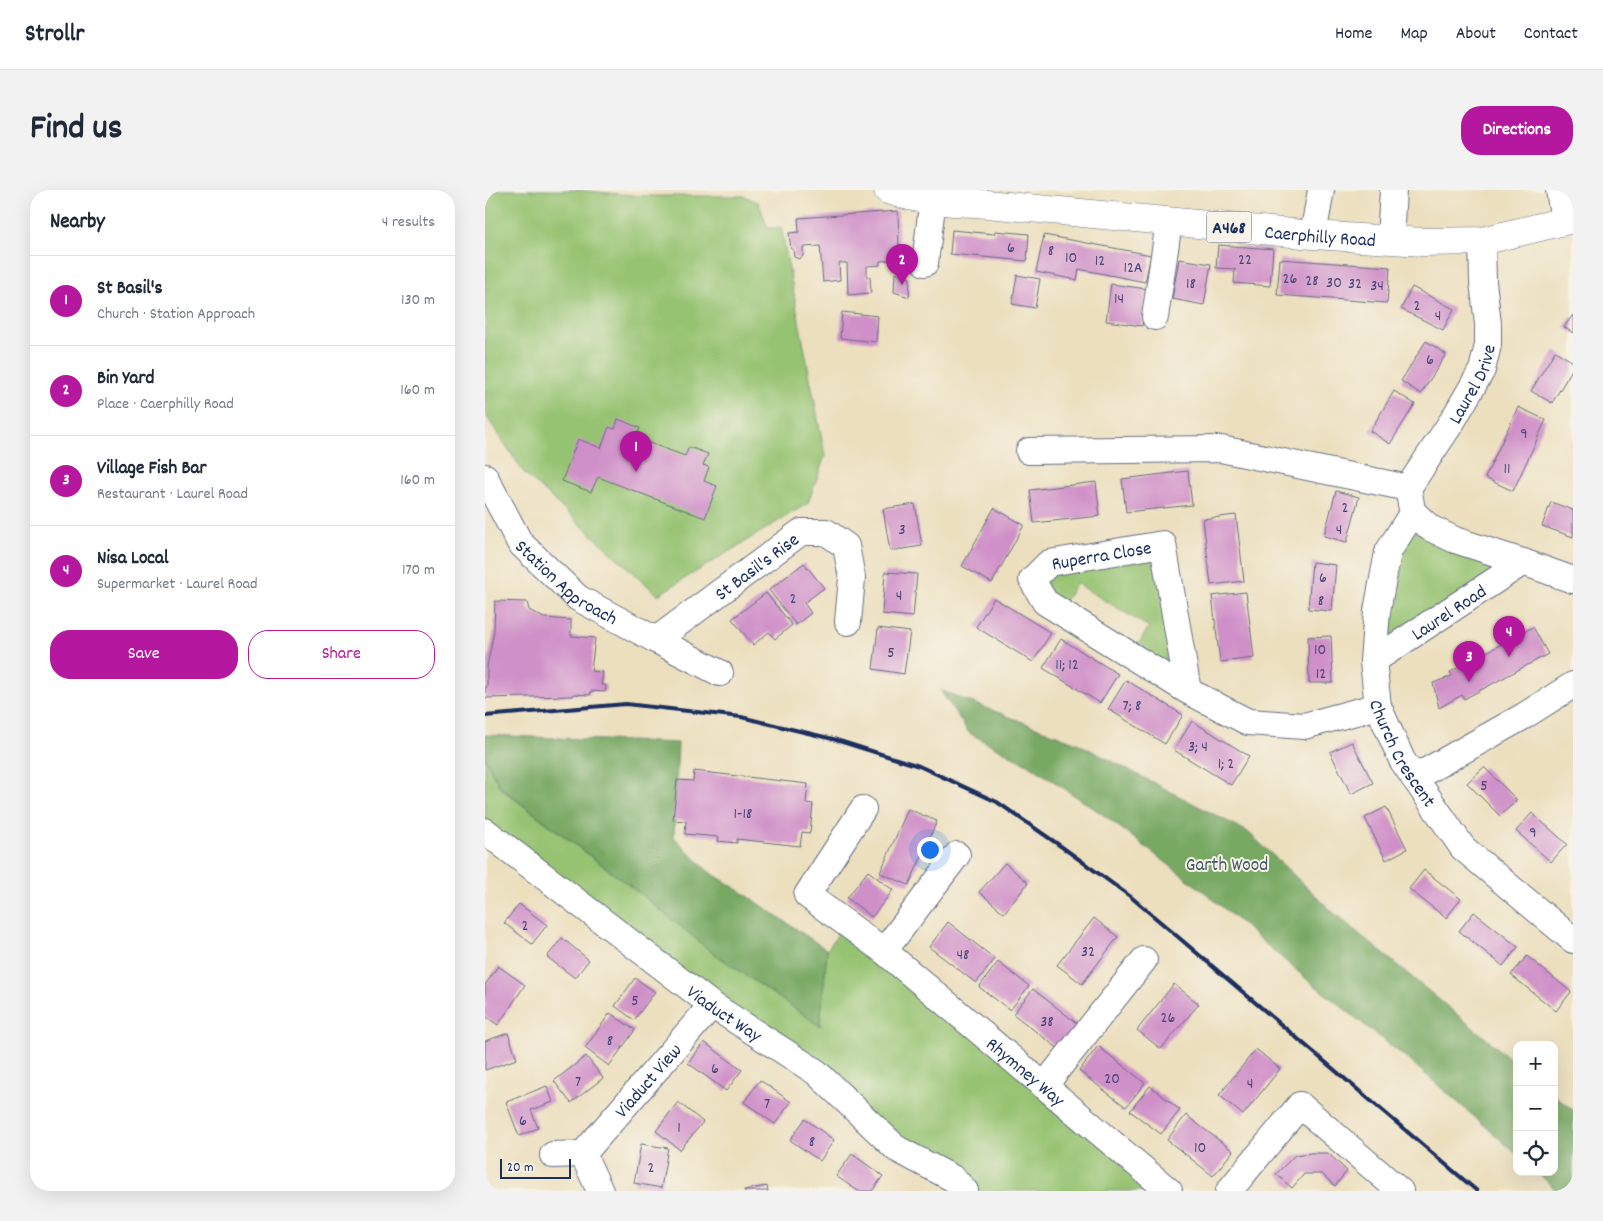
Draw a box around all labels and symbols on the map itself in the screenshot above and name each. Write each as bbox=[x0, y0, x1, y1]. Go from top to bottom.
road number: A468 bbox=[1207, 212, 1251, 242]
street label: Caerphilly Road bbox=[1263, 220, 1376, 256]
house number: 6 bbox=[1007, 237, 1015, 260]
house number: 8 bbox=[1048, 240, 1054, 263]
pin: 2 bbox=[886, 244, 918, 285]
house number: 10 bbox=[1065, 247, 1077, 270]
house number: 22 bbox=[1238, 249, 1252, 272]
house number: 12 bbox=[1095, 250, 1105, 273]
house number: 12A bbox=[1123, 257, 1143, 280]
house number: 26 bbox=[1283, 268, 1298, 291]
house number: 28 bbox=[1305, 270, 1319, 293]
house number: 30 bbox=[1326, 272, 1342, 295]
house number: 18 bbox=[1186, 273, 1196, 296]
house number: 32 bbox=[1348, 273, 1362, 296]
house number: 34 bbox=[1370, 275, 1384, 298]
house number: 14 bbox=[1114, 288, 1124, 311]
house number: 2 bbox=[1414, 295, 1421, 318]
house number: 4 bbox=[1435, 305, 1441, 328]
street label: Laurel Drive bbox=[1443, 342, 1505, 430]
house number: 6 bbox=[1426, 349, 1434, 372]
house number: 9 bbox=[1520, 423, 1528, 446]
pin: 1 bbox=[620, 431, 652, 472]
house number: 11 bbox=[1503, 458, 1511, 481]
house number: 2 bbox=[1342, 497, 1349, 520]
house number: 3 bbox=[898, 519, 906, 542]
house number: 4 bbox=[1336, 519, 1342, 542]
street label: St Basil's Rise bbox=[710, 528, 806, 609]
street label: Station Approach bbox=[507, 535, 621, 634]
street label: Ruperra Close bbox=[1050, 536, 1154, 579]
house number: 6 bbox=[1319, 567, 1327, 590]
street label: Laurel Road bbox=[1407, 580, 1493, 649]
house number: 4 bbox=[896, 585, 902, 608]
house number: 2 bbox=[790, 588, 797, 611]
house number: 8 bbox=[1318, 590, 1324, 613]
pin: 4 bbox=[1493, 616, 1525, 657]
house number: 10 bbox=[1314, 639, 1326, 662]
pin: 3 bbox=[1453, 641, 1485, 682]
house number: 5 bbox=[887, 642, 895, 665]
house number: 11; 12 bbox=[1055, 654, 1079, 677]
house number: 12 bbox=[1316, 663, 1326, 686]
house number: 7; 8 bbox=[1123, 695, 1141, 718]
street label: Church Crescent bbox=[1360, 699, 1441, 814]
house number: 3; 4 bbox=[1188, 736, 1208, 759]
house number: 1; 2 bbox=[1218, 753, 1234, 776]
house number: 5 bbox=[1480, 775, 1488, 798]
house number: 1-18 bbox=[734, 803, 752, 826]
house number: 9 bbox=[1529, 822, 1537, 845]
your location bbox=[917, 837, 943, 863]
park label: Garth Wood bbox=[1186, 853, 1268, 880]
house number: 2 bbox=[522, 915, 529, 938]
house number: 32 bbox=[1081, 941, 1095, 964]
house number: 48 bbox=[956, 944, 970, 967]
street label: Viaduct Way bbox=[680, 980, 766, 1051]
house number: 5 bbox=[631, 990, 639, 1013]
house number: 26 bbox=[1161, 1007, 1176, 1030]
house number: 38 bbox=[1040, 1011, 1054, 1034]
house number: 8 bbox=[607, 1030, 613, 1053]
street label: Rhymney Way bbox=[979, 1033, 1070, 1115]
street label: Viaduct View bbox=[610, 1039, 690, 1125]
house number: 6 bbox=[711, 1058, 719, 1081]
house number: 20 bbox=[1104, 1068, 1120, 1091]
house number: 7 bbox=[575, 1071, 581, 1094]
house number: 4 bbox=[1247, 1073, 1253, 1096]
house number: 7 bbox=[764, 1093, 770, 1116]
house number: 6 bbox=[519, 1110, 527, 1133]
house number: 1 bbox=[677, 1117, 681, 1140]
house number: 8 bbox=[809, 1131, 815, 1154]
house number: 10 bbox=[1194, 1137, 1206, 1160]
scale bar bbox=[500, 1156, 571, 1179]
house number: 2 bbox=[648, 1157, 655, 1180]

